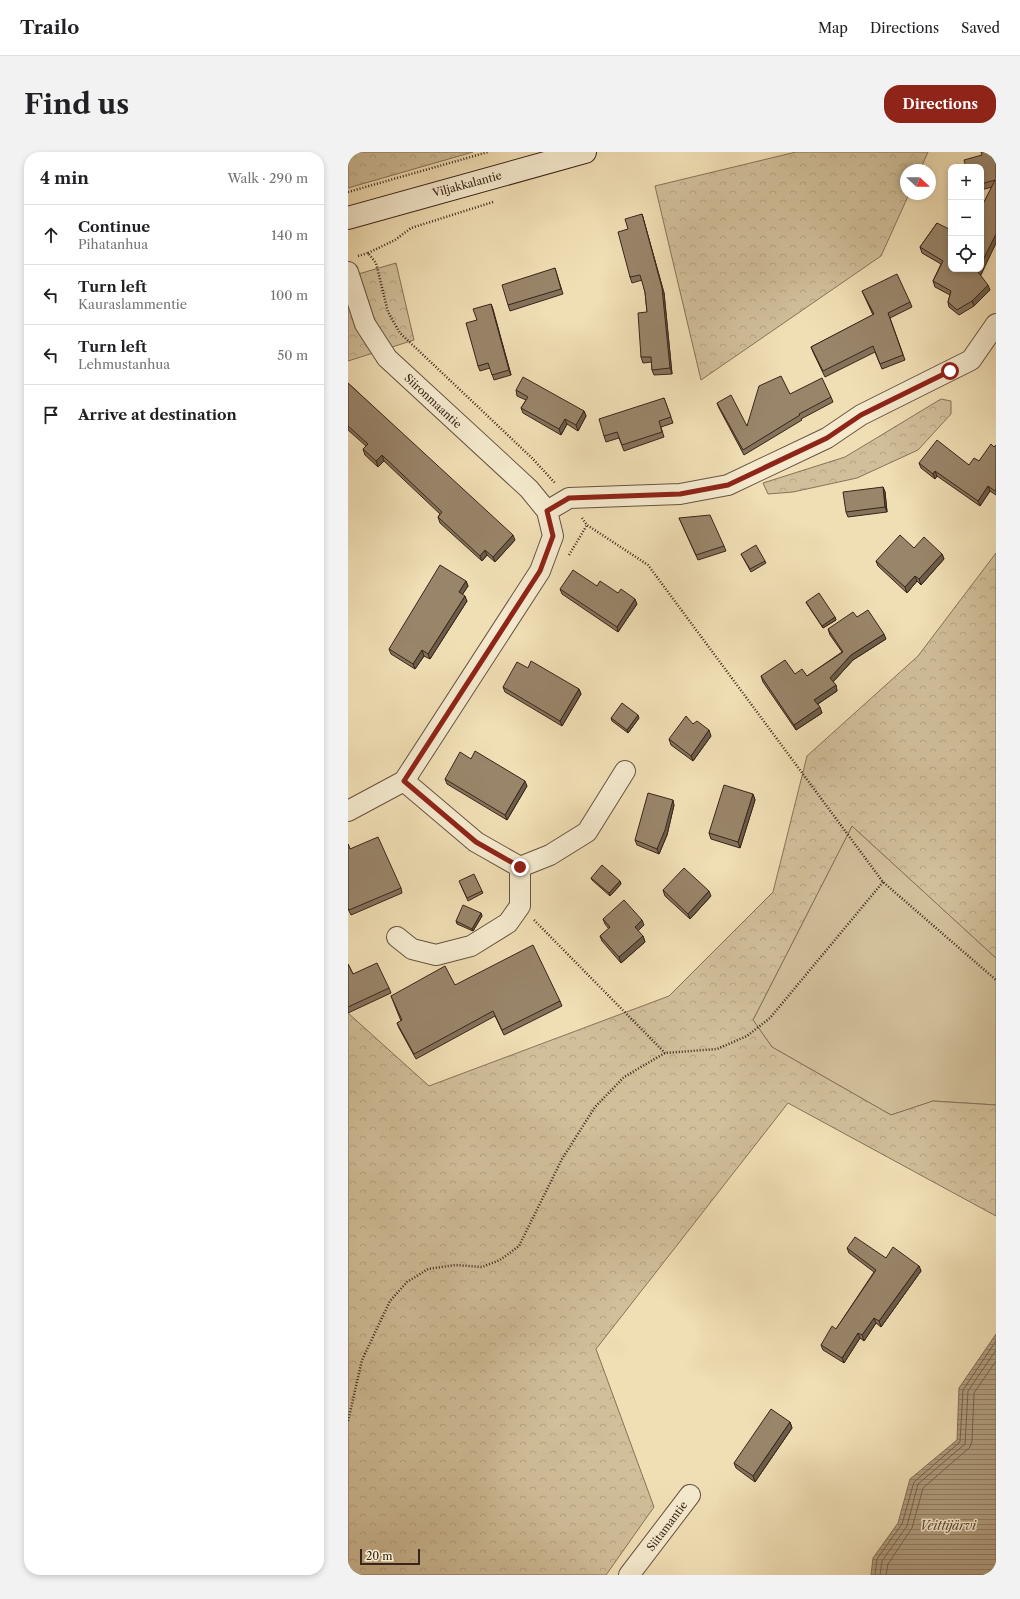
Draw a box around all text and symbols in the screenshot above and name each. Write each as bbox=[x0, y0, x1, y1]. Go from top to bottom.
text: Trailo bbox=[20, 16, 79, 39]
text: Map bbox=[818, 19, 848, 37]
text: Directions bbox=[870, 19, 939, 37]
text: Saved bbox=[961, 19, 1000, 37]
button: Directions bbox=[884, 85, 996, 123]
text: Find us bbox=[24, 87, 129, 121]
north arrow bbox=[900, 164, 936, 200]
map controls bbox=[948, 164, 984, 272]
button: + bbox=[948, 164, 984, 200]
text: 4 min bbox=[40, 168, 89, 188]
street label: Viljakkalantie bbox=[430, 168, 503, 200]
text: Walk · 290 m bbox=[227, 170, 308, 186]
button: − bbox=[948, 200, 984, 236]
text: Continue bbox=[78, 217, 150, 236]
icon: ahead bbox=[40, 224, 62, 246]
text: 140 m bbox=[271, 227, 308, 243]
text: Pihatanhua bbox=[78, 236, 148, 252]
button: locate bbox=[948, 236, 984, 272]
text: Turn left bbox=[78, 277, 147, 296]
icon: left bbox=[40, 284, 62, 306]
text: 100 m bbox=[270, 287, 308, 303]
text: Kauraslammentie bbox=[78, 296, 187, 312]
text: Turn left bbox=[78, 337, 147, 356]
icon: left bbox=[40, 344, 62, 366]
text: 50 m bbox=[277, 347, 308, 363]
text: Lehmustanhua bbox=[78, 356, 170, 372]
route start bbox=[941, 362, 959, 380]
street label: Siironmaantie bbox=[401, 371, 465, 431]
icon: arrive bbox=[40, 404, 62, 426]
text: Arrive at destination bbox=[78, 405, 237, 424]
route end bbox=[511, 858, 529, 876]
street label: Siitamantie bbox=[644, 1498, 690, 1554]
water label: Veittijärvi bbox=[920, 1518, 977, 1533]
scale bar bbox=[360, 1547, 420, 1566]
text: 20 m bbox=[366, 1549, 392, 1563]

